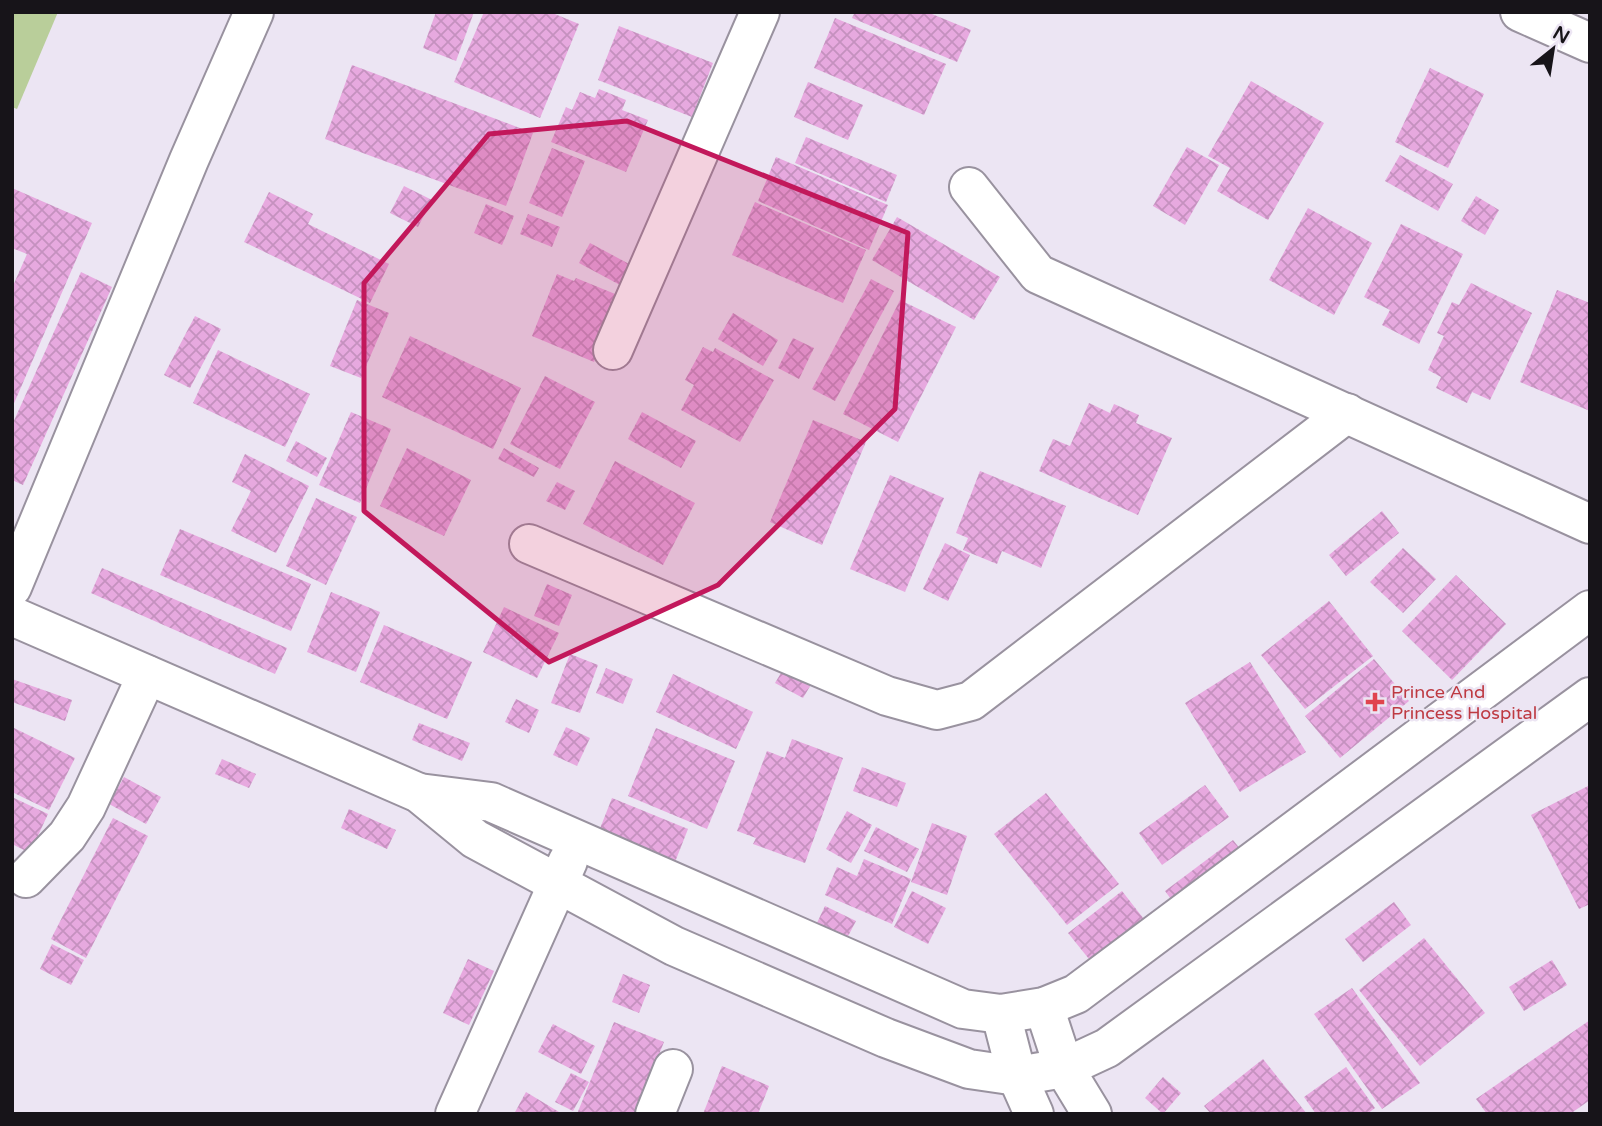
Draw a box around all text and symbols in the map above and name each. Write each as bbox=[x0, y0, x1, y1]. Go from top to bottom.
north arrow bbox=[1518, 14, 1588, 84]
text: N bbox=[1549, 22, 1573, 48]
place label: Prince And Princess Hospital bbox=[1391, 681, 1537, 724]
marker: Prince And Princess Hospital bbox=[1365, 692, 1385, 712]

